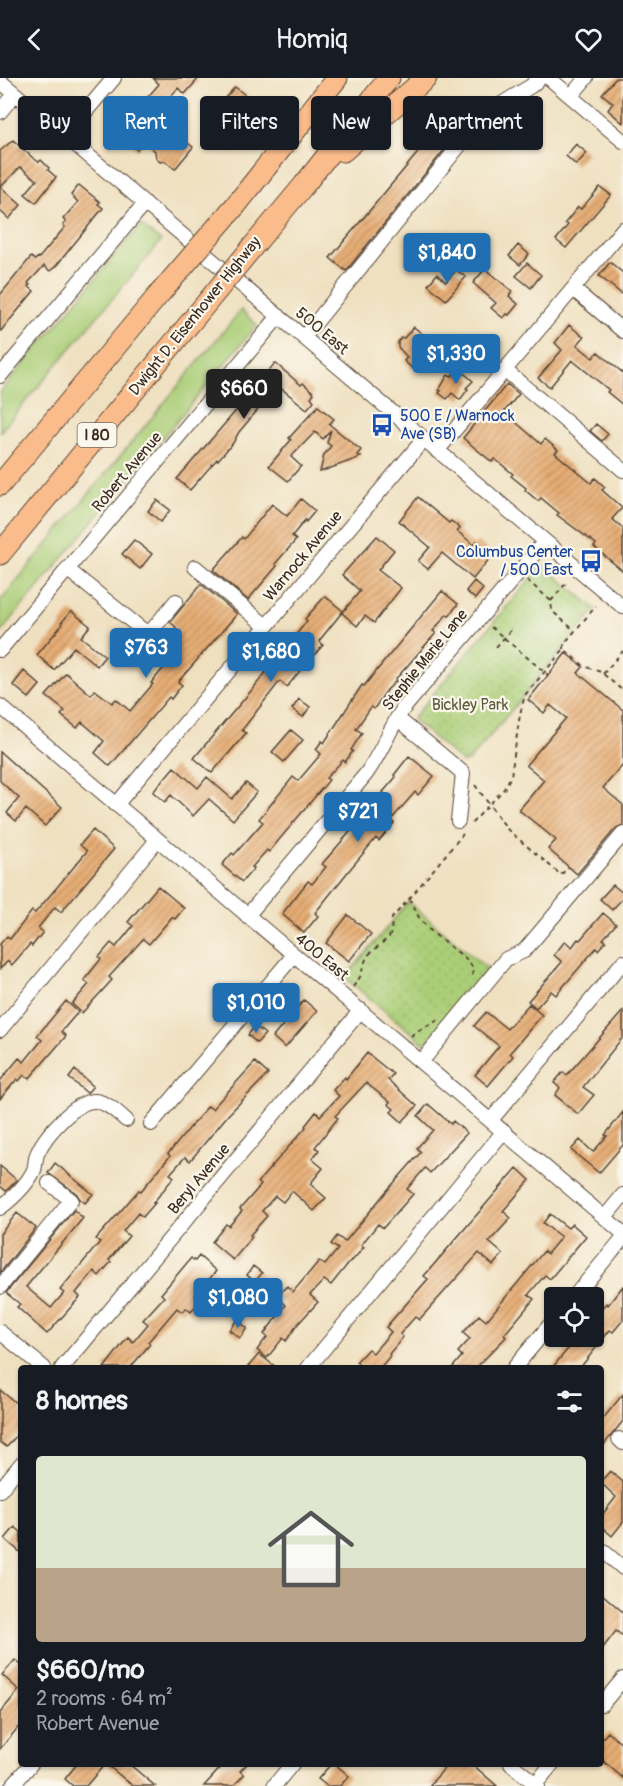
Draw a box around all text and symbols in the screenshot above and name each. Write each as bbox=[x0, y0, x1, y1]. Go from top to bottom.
icon: back bbox=[18, 23, 51, 56]
text: Homiq bbox=[275, 23, 348, 56]
icon: heart bbox=[572, 23, 605, 56]
chip: Buy bbox=[18, 96, 91, 150]
chip: Rent bbox=[103, 96, 188, 150]
chip: Filters bbox=[200, 96, 299, 150]
chip: New bbox=[311, 96, 391, 150]
chip: Apartment bbox=[403, 96, 543, 150]
street label: Dwight D. Eisenhower Highway bbox=[125, 232, 265, 400]
pin: $1,840 bbox=[398, 233, 496, 284]
text: $1,840 bbox=[417, 240, 477, 265]
street label: 500 East bbox=[291, 303, 353, 359]
pin: $1,330 bbox=[407, 334, 505, 385]
text: $1,330 bbox=[426, 341, 486, 366]
pin: $660 bbox=[208, 369, 280, 420]
text: $660 bbox=[220, 376, 268, 401]
place label: 500 E / Warnock Ave (SB) bbox=[400, 406, 515, 444]
bus stop icon: 500 E / Warnock Ave (SB) bbox=[369, 412, 395, 438]
road number: I 80 bbox=[78, 423, 116, 447]
street label: Robert Avenue bbox=[88, 428, 166, 516]
street label: Warnock Avenue bbox=[259, 506, 347, 605]
place label: Columbus Center / 500 East bbox=[456, 542, 574, 580]
bus stop icon: Columbus Center / 500 East bbox=[578, 548, 604, 574]
street label: Stephie Marie Lane bbox=[378, 605, 472, 715]
pin: $763 bbox=[110, 628, 182, 679]
pin: $1,680 bbox=[222, 632, 320, 683]
text: $763 bbox=[124, 635, 168, 660]
text: $1,680 bbox=[241, 639, 301, 664]
park label: Bickley Park bbox=[432, 695, 509, 715]
pin: $721 bbox=[322, 792, 394, 843]
text: $721 bbox=[338, 799, 378, 824]
street label: 400 East bbox=[291, 929, 353, 986]
pin: $1,010 bbox=[207, 983, 305, 1034]
text: $1,010 bbox=[227, 990, 285, 1015]
street label: Beryl Avenue bbox=[164, 1140, 234, 1218]
pin: $1,080 bbox=[189, 1278, 287, 1329]
text: $1,080 bbox=[207, 1285, 269, 1310]
map controls bbox=[544, 1287, 604, 1347]
button: locate bbox=[544, 1287, 604, 1347]
text: 8 homes bbox=[36, 1385, 128, 1417]
icon: filters bbox=[553, 1385, 586, 1418]
icon: home bbox=[257, 1495, 365, 1603]
text: $660/mo bbox=[36, 1654, 145, 1686]
text: 2 rooms · 64 m² bbox=[36, 1686, 173, 1711]
text: Robert Avenue bbox=[36, 1711, 159, 1736]

